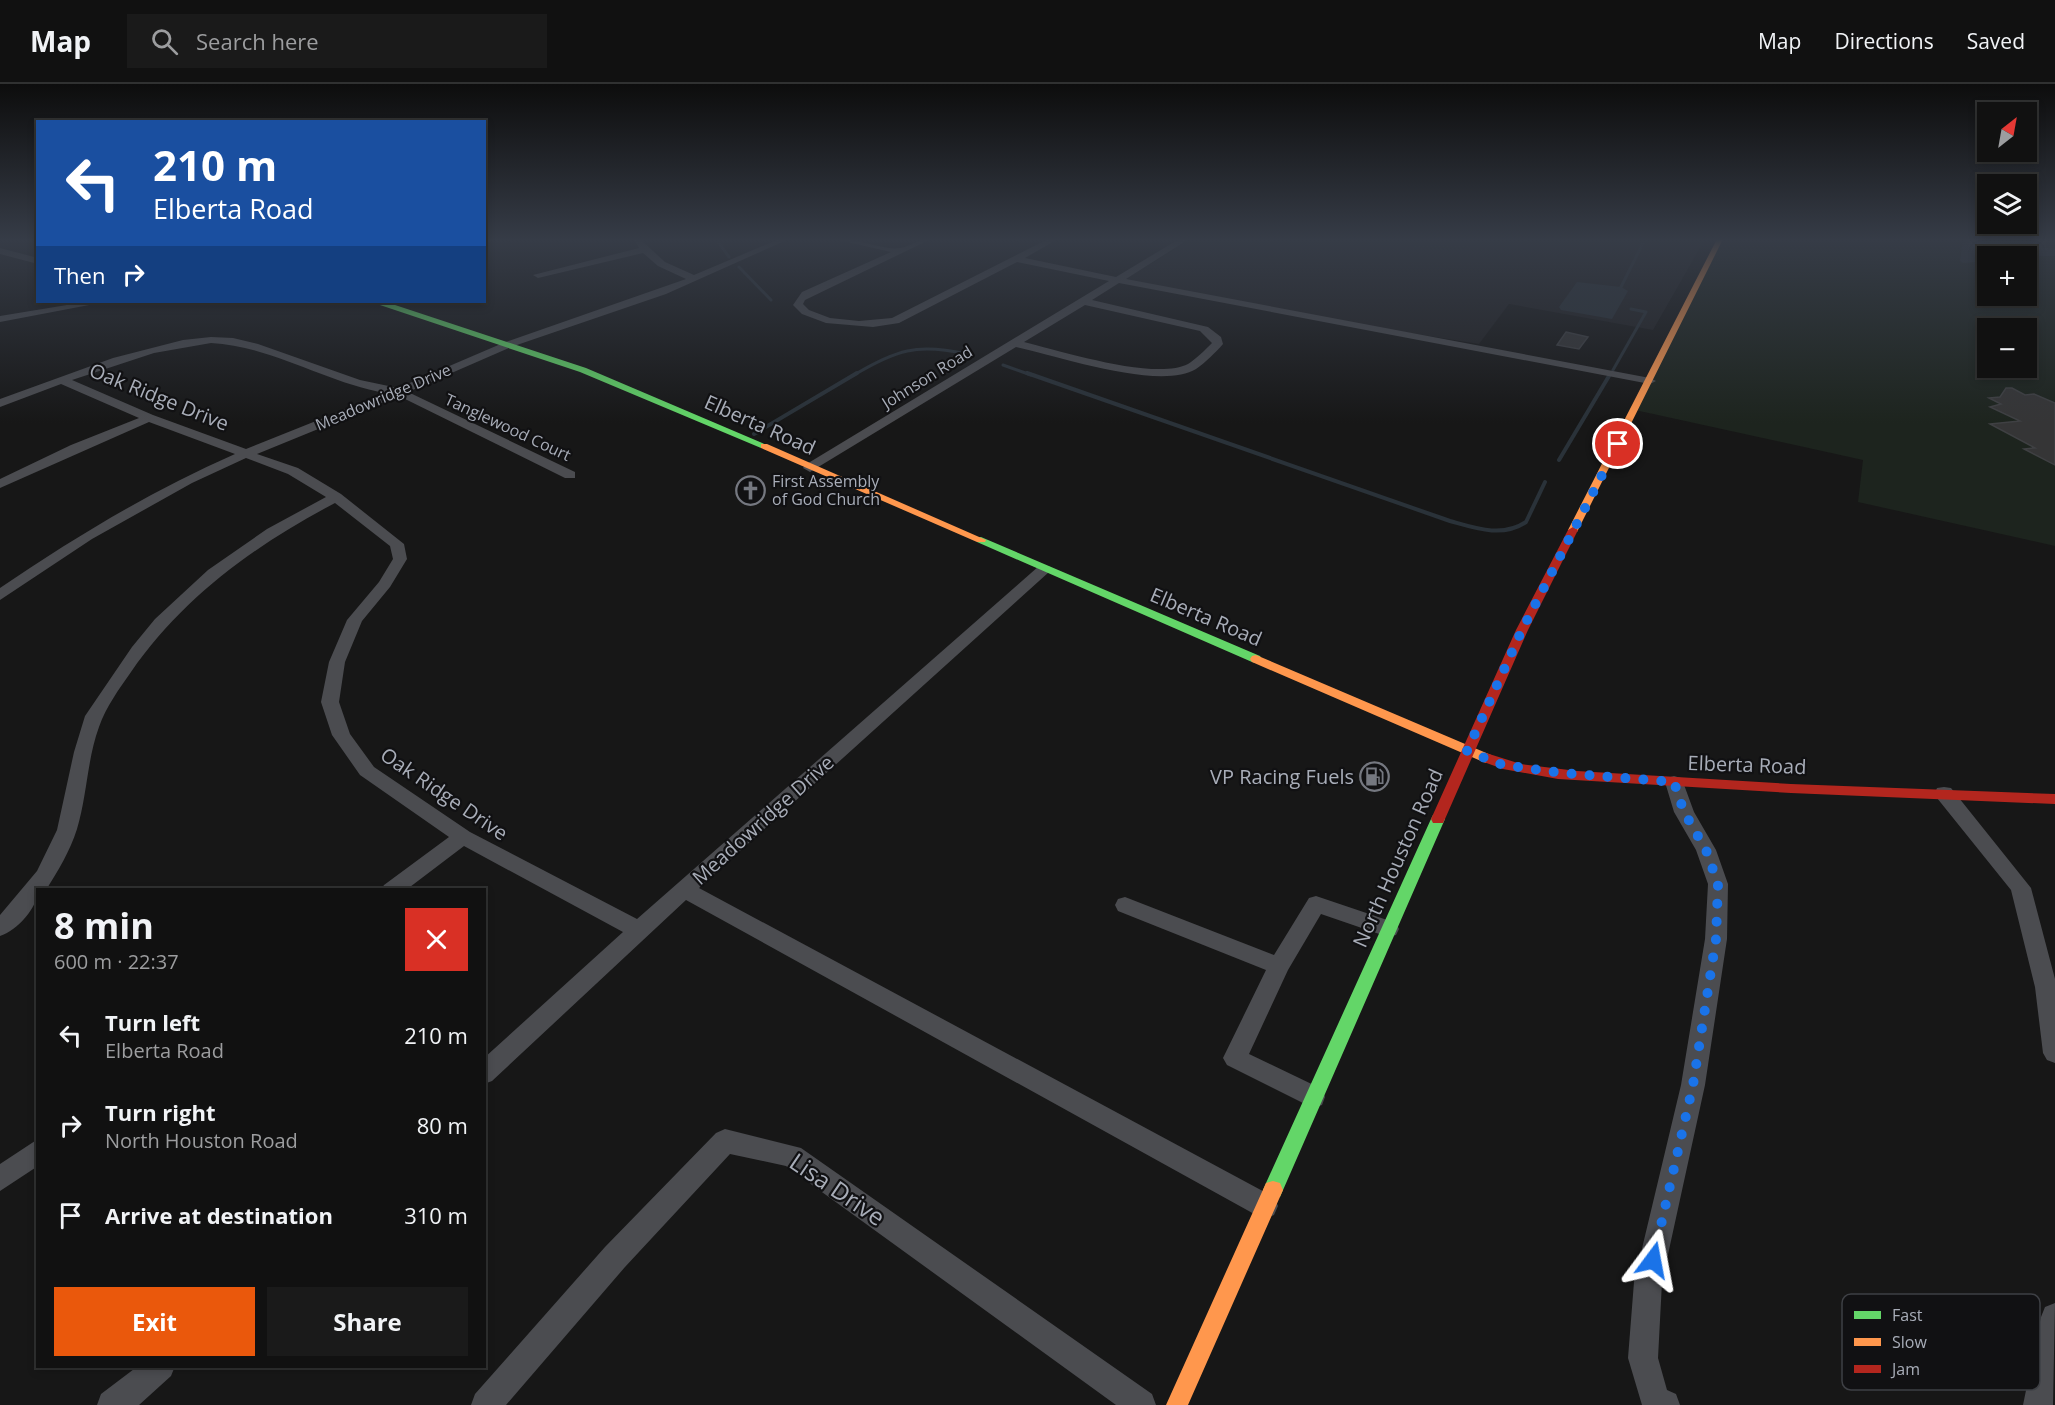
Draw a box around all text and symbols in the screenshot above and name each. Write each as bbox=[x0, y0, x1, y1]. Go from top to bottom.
search box bbox=[127, 14, 547, 68]
text: Map bbox=[30, 22, 91, 60]
icon: search bbox=[148, 25, 181, 58]
text: Search here bbox=[196, 26, 319, 56]
text: Map bbox=[1758, 27, 1801, 55]
text: Directions bbox=[1834, 27, 1934, 55]
text: Saved bbox=[1967, 27, 2025, 55]
north arrow bbox=[1977, 102, 2037, 162]
map controls bbox=[1977, 102, 2037, 378]
text: 210 m bbox=[153, 136, 277, 193]
icon: left bbox=[54, 144, 132, 222]
button: layers bbox=[1977, 174, 2037, 234]
text: Elberta Road bbox=[153, 190, 314, 227]
button: + bbox=[1977, 246, 2037, 306]
icon: right bbox=[117, 258, 150, 291]
text: Then bbox=[54, 260, 105, 290]
button: − bbox=[1977, 318, 2037, 378]
street label: Johnson Road bbox=[876, 340, 976, 415]
street label: Oak Ridge Drive bbox=[85, 356, 233, 437]
street label: Meadowridge Drive bbox=[312, 358, 454, 436]
street label: Tanglewood Court bbox=[441, 388, 575, 466]
street label: Elberta Road bbox=[700, 388, 820, 461]
pin bbox=[1592, 418, 1643, 469]
icon: arrive bbox=[1601, 427, 1634, 460]
place label: First Assembly of God Church bbox=[772, 470, 880, 510]
church icon: First Assembly of God Church bbox=[735, 474, 767, 506]
street label: Elberta Road bbox=[1146, 581, 1266, 652]
street label: Oak Ridge Drive bbox=[375, 741, 513, 846]
street label: Meadowridge Drive bbox=[686, 749, 839, 890]
street label: Elberta Road bbox=[1687, 749, 1807, 780]
fuel station icon: VP Racing Fuels bbox=[1359, 761, 1391, 793]
place label: VP Racing Fuels bbox=[1210, 763, 1354, 790]
street label: North Houston Road bbox=[1346, 764, 1449, 951]
text: 8 min bbox=[54, 901, 154, 950]
button: close bbox=[405, 908, 468, 971]
text: 600 m · 22:37 bbox=[54, 948, 179, 975]
text: Turn left bbox=[105, 1007, 200, 1037]
icon: left bbox=[54, 1019, 87, 1052]
text: 210 m bbox=[404, 1020, 468, 1050]
text: Elberta Road bbox=[105, 1037, 224, 1064]
text: Turn right bbox=[105, 1097, 216, 1127]
icon: right bbox=[54, 1109, 87, 1142]
text: 80 m bbox=[417, 1110, 468, 1140]
text: North Houston Road bbox=[105, 1127, 298, 1154]
street label: Lisa Drive bbox=[784, 1145, 892, 1233]
icon: arrive bbox=[54, 1199, 87, 1232]
text: Arrive at destination bbox=[105, 1200, 333, 1230]
text: 310 m bbox=[404, 1200, 468, 1230]
position arrow bbox=[1621, 1228, 1685, 1292]
button: Exit bbox=[54, 1287, 255, 1356]
button: Share bbox=[267, 1287, 468, 1356]
legend bbox=[1842, 1294, 2040, 1390]
text: Fast bbox=[1892, 1304, 1923, 1326]
text: Slow bbox=[1892, 1331, 1927, 1353]
text: Jam bbox=[1890, 1358, 1920, 1380]

